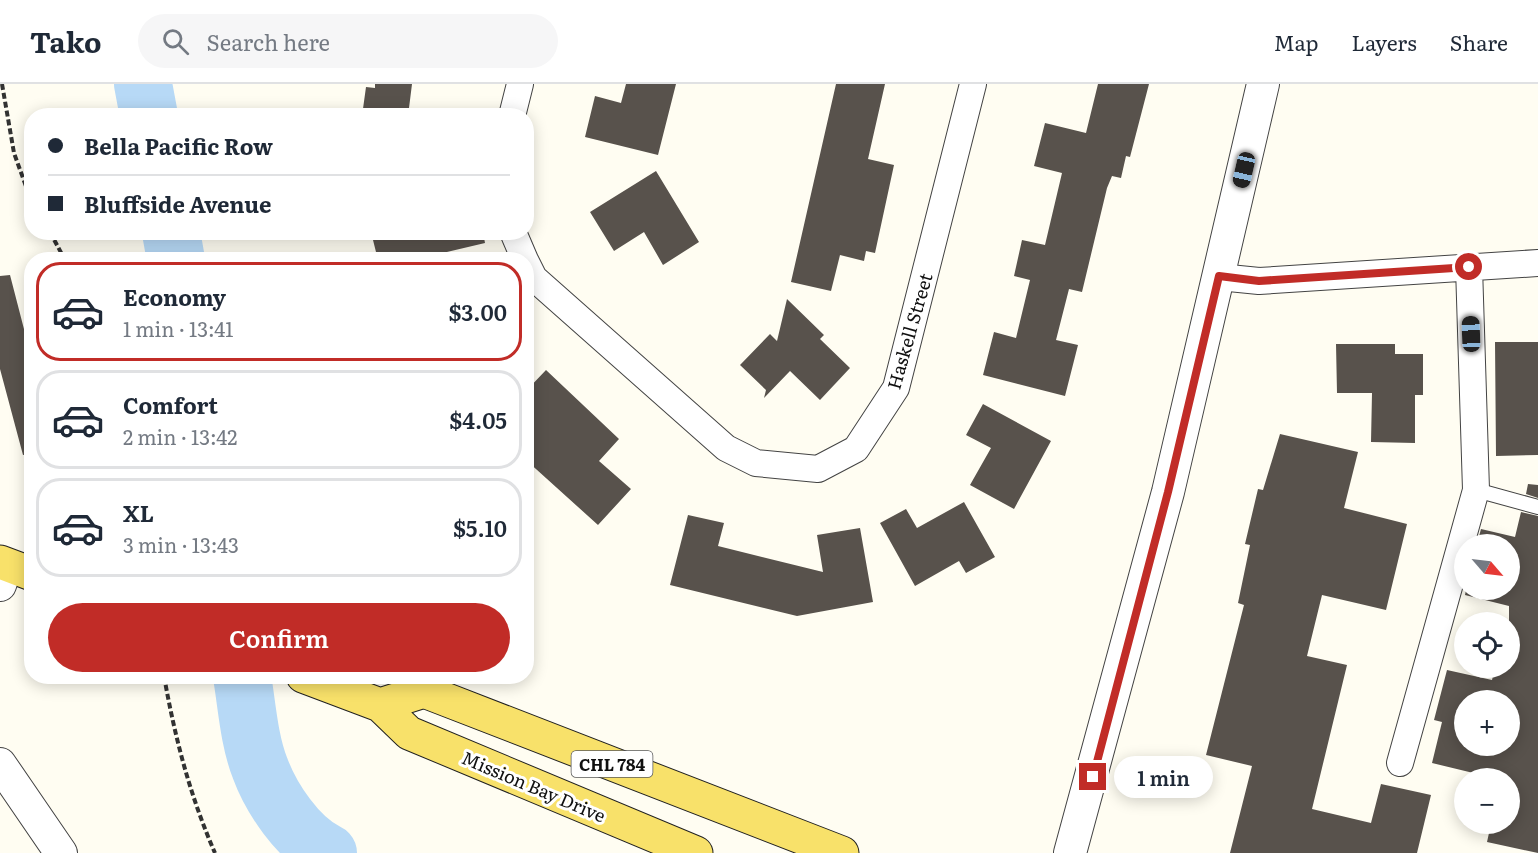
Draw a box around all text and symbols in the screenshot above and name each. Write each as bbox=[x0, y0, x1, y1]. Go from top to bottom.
search box bbox=[138, 14, 558, 68]
text: Tako bbox=[30, 20, 102, 62]
icon: search bbox=[159, 25, 192, 58]
text: Search here bbox=[207, 25, 330, 58]
text: Map bbox=[1274, 26, 1319, 57]
text: Layers bbox=[1352, 26, 1417, 57]
text: Share bbox=[1450, 26, 1508, 57]
text: Bella Pacific Row bbox=[84, 129, 273, 162]
car bbox=[1231, 150, 1257, 190]
text: Bluffside Avenue bbox=[84, 187, 271, 220]
route start bbox=[1455, 253, 1482, 280]
street label: Haskell Street bbox=[880, 269, 939, 392]
text: Economy bbox=[123, 280, 226, 313]
icon: car bbox=[51, 285, 105, 339]
text: $3.00 bbox=[448, 295, 507, 328]
text: 1 min · 13:41 bbox=[123, 313, 234, 343]
car bbox=[1461, 316, 1481, 352]
text: Comfort bbox=[123, 388, 218, 421]
icon: car bbox=[51, 393, 105, 447]
text: $4.05 bbox=[449, 403, 507, 436]
text: 2 min · 13:42 bbox=[123, 421, 238, 451]
text: XL bbox=[123, 496, 154, 529]
icon: car bbox=[51, 501, 105, 555]
text: $5.10 bbox=[453, 511, 507, 544]
text: 3 min · 13:43 bbox=[123, 529, 239, 559]
north arrow bbox=[1454, 534, 1520, 600]
map controls bbox=[1454, 534, 1520, 834]
button: Confirm bbox=[48, 603, 510, 672]
button: locate bbox=[1454, 612, 1520, 678]
button: + bbox=[1454, 690, 1520, 756]
street label: Mission Bay Drive bbox=[458, 744, 610, 828]
road number: CHL 784 bbox=[572, 751, 652, 777]
callout: 1 min bbox=[1114, 756, 1213, 798]
text: 1 min bbox=[1137, 762, 1190, 792]
route end bbox=[1079, 763, 1106, 790]
button: − bbox=[1454, 768, 1520, 834]

